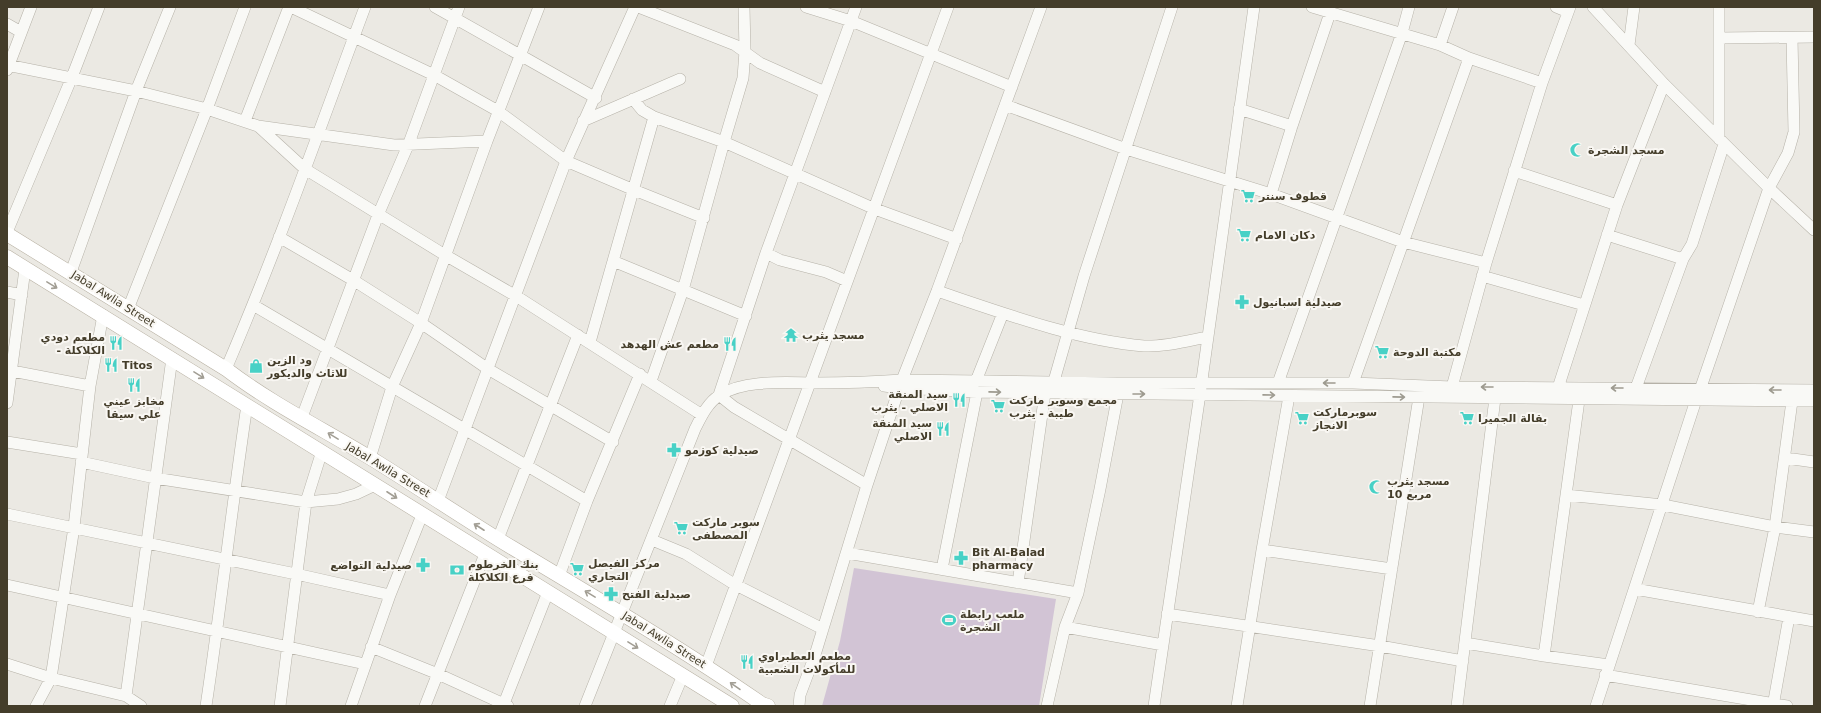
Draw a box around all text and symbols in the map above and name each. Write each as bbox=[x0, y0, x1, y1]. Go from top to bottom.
mosque icon: مسجد الشجرة bbox=[1569, 142, 1585, 158]
place label: مسجد الشجرة bbox=[1588, 144, 1664, 157]
supermarket icon: قطوف سنتر bbox=[1240, 188, 1256, 204]
place label: قطوف سنتر bbox=[1258, 190, 1327, 203]
supermarket icon: دكان الامام bbox=[1236, 227, 1252, 243]
place label: دكان الامام bbox=[1255, 229, 1316, 242]
street label: Jabal Awlia Street bbox=[68, 267, 158, 330]
one-way arrow bbox=[46, 281, 58, 289]
pharmacy icon: صيدلية اسبانيول bbox=[1234, 294, 1250, 310]
place label: صيدلية اسبانيول bbox=[1253, 296, 1342, 309]
temple icon: مسجد يثرب bbox=[783, 327, 799, 343]
place label: مسجد يثرب bbox=[802, 329, 865, 342]
place label: مطعم دودي - الكلاكلة bbox=[41, 331, 105, 357]
restaurant icon: مطعم دودي - الكلاكلة bbox=[108, 335, 124, 351]
restaurant icon: مطعم عش الهدهد bbox=[722, 336, 738, 352]
place label: مطعم عش الهدهد bbox=[620, 338, 719, 351]
supermarket icon: مكتبة الدوحة bbox=[1374, 344, 1390, 360]
place label: مكتبة الدوحة bbox=[1393, 346, 1461, 359]
place label: ود الزين للاثاث والديكور bbox=[266, 354, 347, 380]
restaurant icon: Titos bbox=[103, 357, 119, 373]
shop icon: ود الزين للاثاث والديكور bbox=[248, 358, 264, 374]
place label: Titos bbox=[122, 359, 153, 372]
one-way arrow bbox=[193, 371, 204, 379]
restaurant icon: مخابز عيني علي سيقا bbox=[126, 377, 142, 393]
one-way arrow bbox=[1323, 379, 1336, 387]
one-way arrow bbox=[1481, 383, 1494, 391]
one-way arrow bbox=[1611, 384, 1624, 392]
one-way arrow bbox=[1769, 386, 1782, 394]
place label: سيد المنقة الاصلي - يثرب bbox=[871, 388, 948, 414]
one-way arrow bbox=[988, 388, 1001, 396]
one-way arrow bbox=[1132, 390, 1145, 398]
one-way arrow bbox=[1262, 391, 1275, 399]
restaurant icon: سيد المنقة الاصلي - يثرب bbox=[951, 392, 967, 408]
one-way arrow bbox=[1392, 393, 1405, 401]
place label: مجمع وسوبر ماركت طيبة - يثرب bbox=[1009, 394, 1117, 420]
place label: مخابز عيني علي سيقا bbox=[103, 395, 165, 421]
supermarket icon: مجمع وسوبر ماركت طيبة - يثرب bbox=[990, 398, 1006, 414]
place label: سوبرماركت الانجاز bbox=[1312, 406, 1377, 432]
supermarket icon: سوبرماركت الانجاز bbox=[1294, 410, 1310, 426]
supermarket icon: بقالة الجميرا bbox=[1459, 410, 1475, 426]
place label: بقالة الجميرا bbox=[1478, 412, 1547, 425]
place label: سيد المنقة الاصلي bbox=[872, 417, 932, 443]
restaurant icon: سيد المنقة الاصلي bbox=[935, 421, 951, 437]
one-way arrow bbox=[328, 432, 339, 440]
street label: Jabal Awlia Street bbox=[343, 439, 433, 501]
pharmacy icon: صيدلية كوزمو bbox=[666, 442, 682, 458]
place label: صيدلية كوزمو bbox=[684, 444, 759, 457]
place label: مسجد يثرب مربع 10 bbox=[1387, 475, 1450, 501]
mosque icon: مسجد يثرب مربع 10 bbox=[1368, 479, 1384, 495]
one-way arrow bbox=[386, 491, 397, 499]
place label: سوبر ماركت المصطفى bbox=[692, 516, 760, 542]
supermarket icon: سوبر ماركت المصطفى bbox=[673, 520, 689, 536]
one-way arrow bbox=[473, 522, 485, 530]
place label: Bit Al-Balad pharmacy bbox=[972, 546, 1045, 572]
pharmacy icon: Bit Al-Balad pharmacy bbox=[953, 550, 969, 566]
pharmacy icon: صيدلية التواضع bbox=[415, 557, 431, 573]
place label: مركز الفيصل التجاري bbox=[588, 557, 660, 583]
place label: بنك الخرطوم فرع الكلاكلة bbox=[468, 558, 539, 584]
place label: صيدلية التواضع bbox=[330, 559, 412, 572]
supermarket icon: مركز الفيصل التجاري bbox=[569, 561, 585, 577]
bank icon: بنك الخرطوم فرع الكلاكلة bbox=[449, 562, 465, 578]
pharmacy icon: صيدلية الفتح bbox=[603, 586, 619, 602]
place label: صيدلية الفتح bbox=[622, 588, 691, 601]
one-way arrow bbox=[584, 590, 596, 598]
street label: Jabal Awlia Street bbox=[619, 608, 709, 671]
place label: ملعب رابطة الشجرة bbox=[960, 608, 1025, 634]
sports icon: ملعب رابطة الشجرة bbox=[941, 612, 957, 628]
one-way arrow bbox=[627, 641, 638, 649]
place label: مطعم العطبراوي للمأكولات الشعبية bbox=[758, 650, 855, 676]
restaurant icon: مطعم العطبراوي للمأكولات الشعبية bbox=[739, 654, 755, 670]
one-way arrow bbox=[730, 682, 741, 690]

